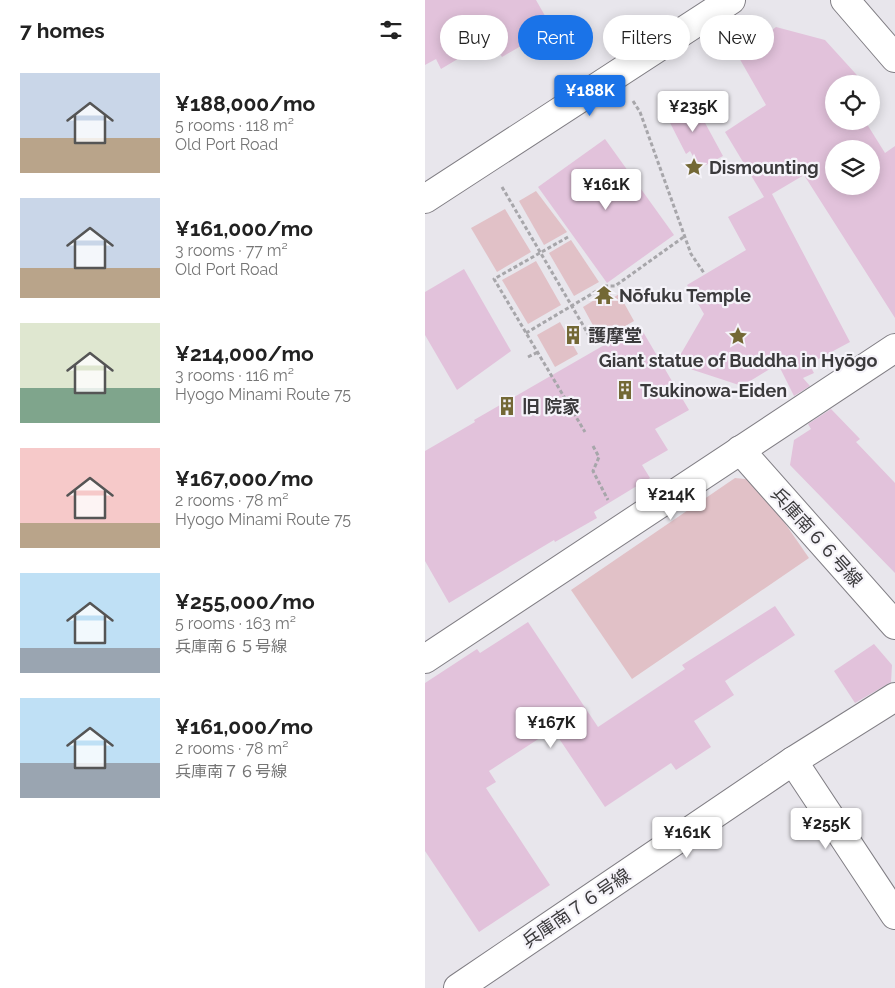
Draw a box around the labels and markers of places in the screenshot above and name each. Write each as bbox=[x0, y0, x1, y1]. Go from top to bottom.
pin: ¥188K bbox=[555, 74, 625, 117]
pin: ¥235K bbox=[658, 90, 728, 133]
place icon: Dismounting bbox=[683, 156, 705, 178]
place label: Dismounting bbox=[709, 157, 819, 178]
pin: ¥161K bbox=[571, 168, 641, 211]
temple icon: Nōfuku Temple bbox=[593, 284, 615, 306]
place label: Nōfuku Temple bbox=[619, 285, 751, 306]
building icon: 護摩堂 bbox=[562, 324, 584, 346]
place label: 護摩堂 bbox=[588, 325, 642, 346]
place icon: Giant statue of Buddha in Hyōgo bbox=[727, 325, 749, 347]
place label: Giant statue of Buddha in Hyōgo bbox=[599, 350, 877, 371]
building icon: Tsukinowa-Eiden bbox=[614, 379, 636, 401]
place label: Tsukinowa-Eiden bbox=[640, 380, 787, 401]
building icon: 旧 院家 bbox=[496, 395, 518, 417]
place label: 旧 院家 bbox=[522, 396, 580, 417]
pin: ¥214K bbox=[636, 478, 706, 521]
pin: ¥167K bbox=[516, 706, 586, 749]
pin: ¥255K bbox=[791, 808, 861, 850]
pin: ¥161K bbox=[652, 816, 722, 859]

